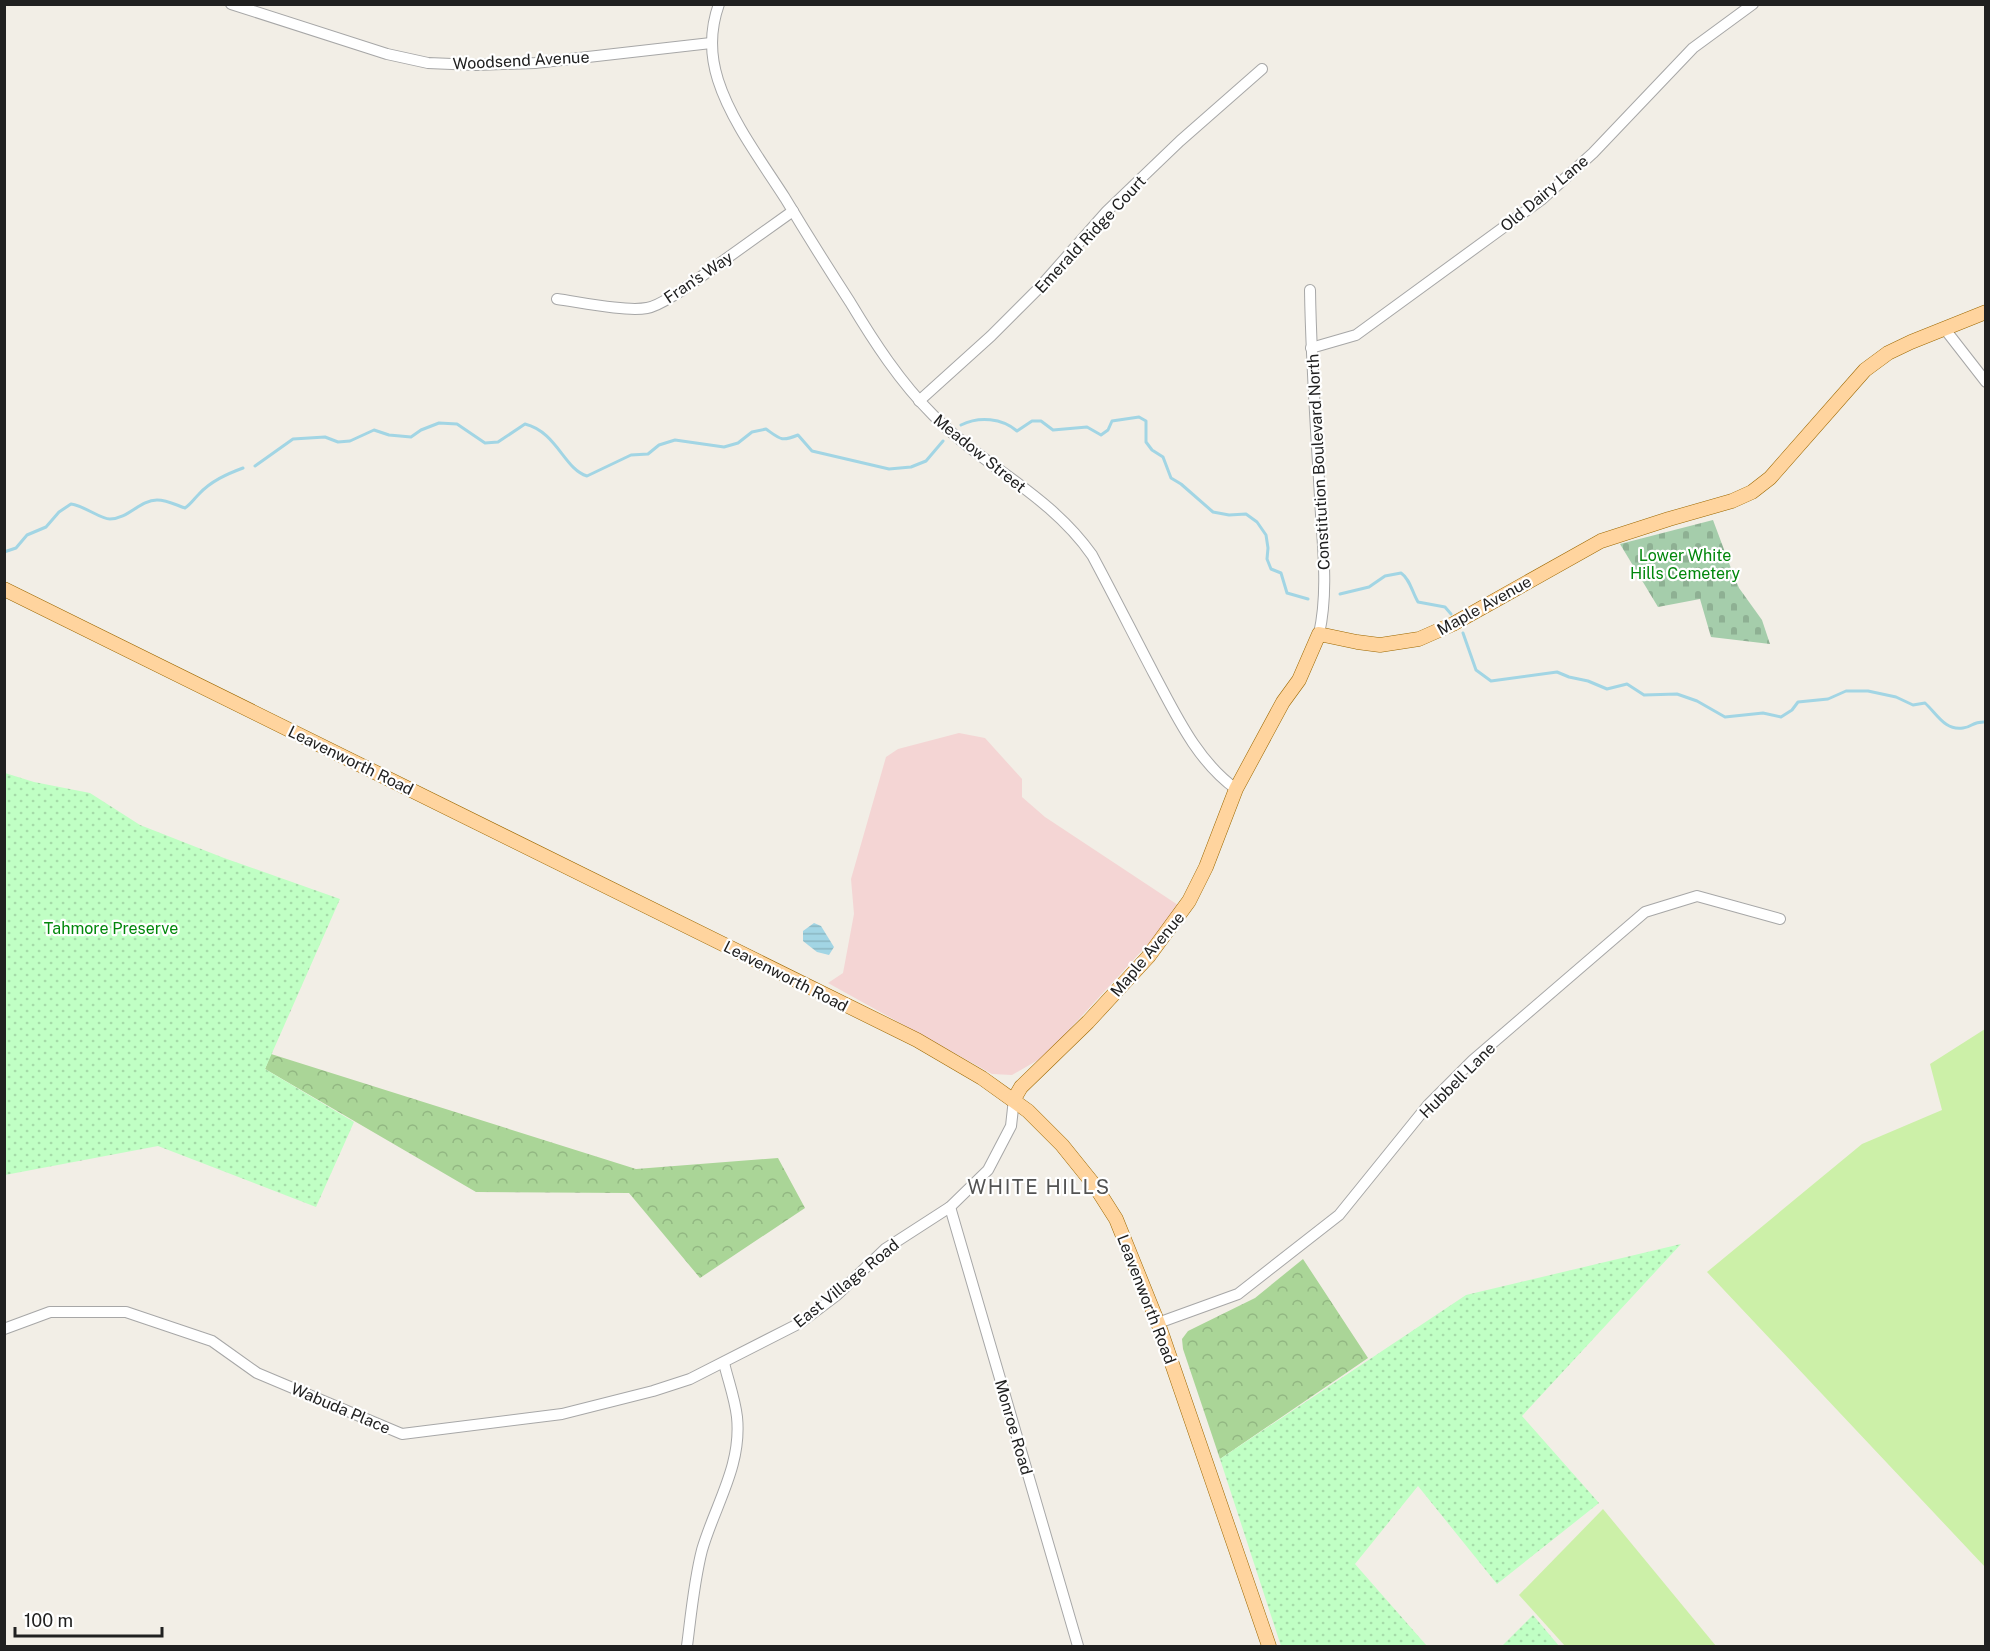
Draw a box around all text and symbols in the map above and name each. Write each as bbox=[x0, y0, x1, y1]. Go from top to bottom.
street label: Woodsend Avenue bbox=[452, 47, 590, 74]
street label: Old Dairy Lane bbox=[1497, 151, 1592, 236]
street label: Emerald Ridge Court bbox=[1031, 172, 1150, 297]
street label: Fran's Way bbox=[660, 247, 737, 307]
street label: Constitution Boulevard North bbox=[1303, 353, 1334, 571]
street label: Meadow Street bbox=[930, 410, 1030, 496]
park label: Lower White Hills Cemetery bbox=[1630, 546, 1741, 583]
street label: Maple Avenue bbox=[1434, 572, 1535, 639]
street label: Leavenworth Road bbox=[285, 722, 417, 799]
street label: Maple Avenue bbox=[1106, 908, 1188, 1001]
park label: Tahmore Preserve bbox=[44, 919, 178, 938]
street label: Leavenworth Road bbox=[720, 937, 851, 1016]
street label: Hubbell Lane bbox=[1416, 1039, 1499, 1122]
district label: WHITE HILLS bbox=[967, 1175, 1111, 1199]
street label: Leavenworth Road bbox=[1113, 1232, 1180, 1367]
street label: East Village Road bbox=[790, 1235, 903, 1332]
street label: Monroe Road bbox=[991, 1377, 1036, 1477]
street label: Wabuda Place bbox=[288, 1379, 393, 1438]
scale bar bbox=[15, 1600, 162, 1638]
text: 100 m bbox=[24, 1610, 73, 1631]

